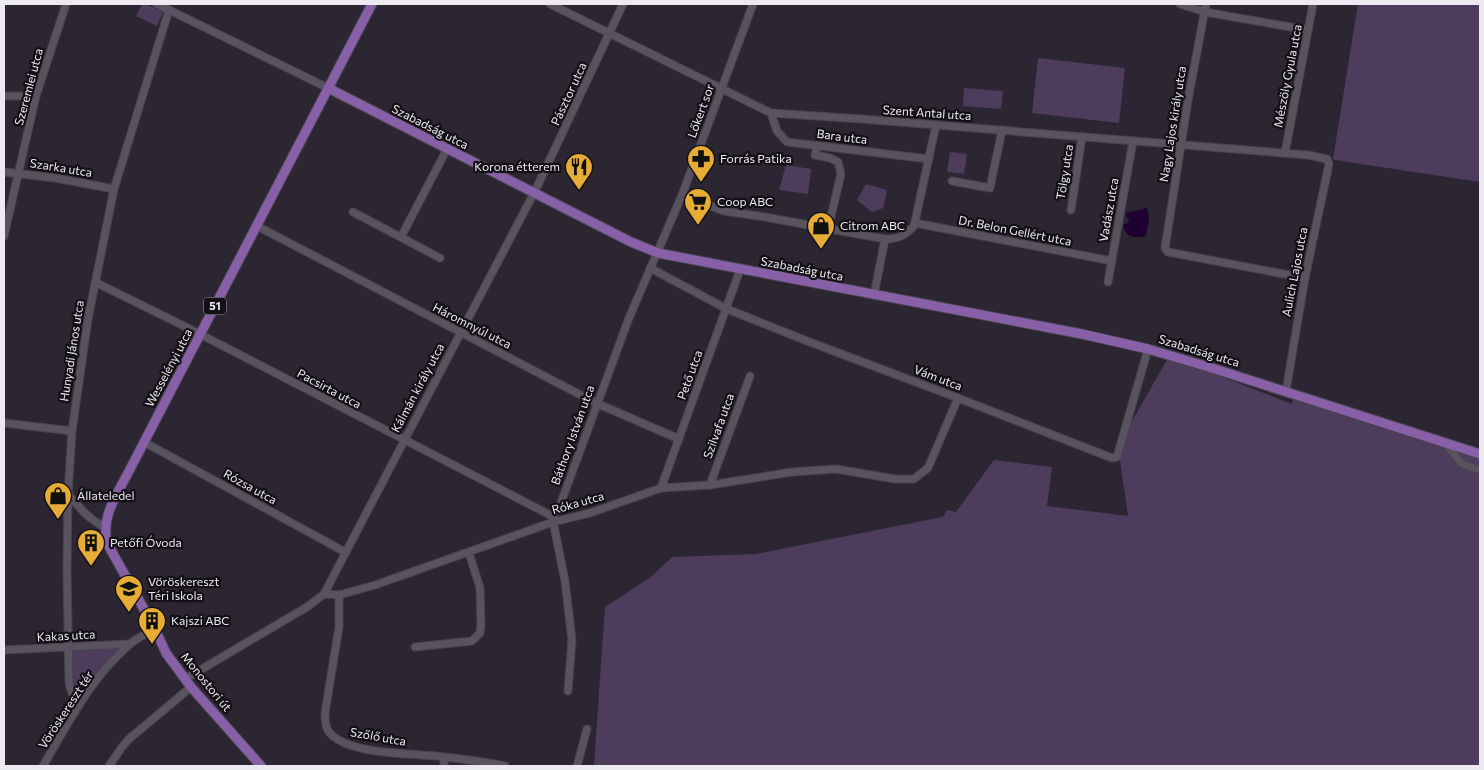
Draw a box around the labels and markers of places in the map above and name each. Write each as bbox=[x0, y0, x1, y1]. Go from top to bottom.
pharmacy icon: Forrás Patika bbox=[686, 144, 716, 183]
place label: Forrás Patika bbox=[720, 151, 792, 165]
restaurant icon: Korona étterem bbox=[564, 152, 594, 191]
place label: Korona étterem bbox=[474, 159, 560, 173]
supermarket icon: Coop ABC bbox=[683, 187, 713, 226]
place label: Coop ABC bbox=[717, 194, 773, 208]
shop icon: Citrom ABC bbox=[806, 211, 836, 250]
place label: Citrom ABC bbox=[840, 218, 905, 232]
shop icon: Állateledel bbox=[43, 481, 73, 520]
place label: Állateledel bbox=[77, 488, 135, 502]
building icon: Petőfi Óvoda bbox=[76, 528, 106, 567]
place label: Petőfi Óvoda bbox=[110, 535, 182, 549]
school or university icon: Vöröskereszt Téri Iskola bbox=[114, 574, 144, 613]
place label: Vöröskereszt Téri Iskola bbox=[148, 574, 220, 602]
building icon: Kajszi ABC bbox=[137, 606, 167, 645]
place label: Kajszi ABC bbox=[171, 613, 229, 627]

